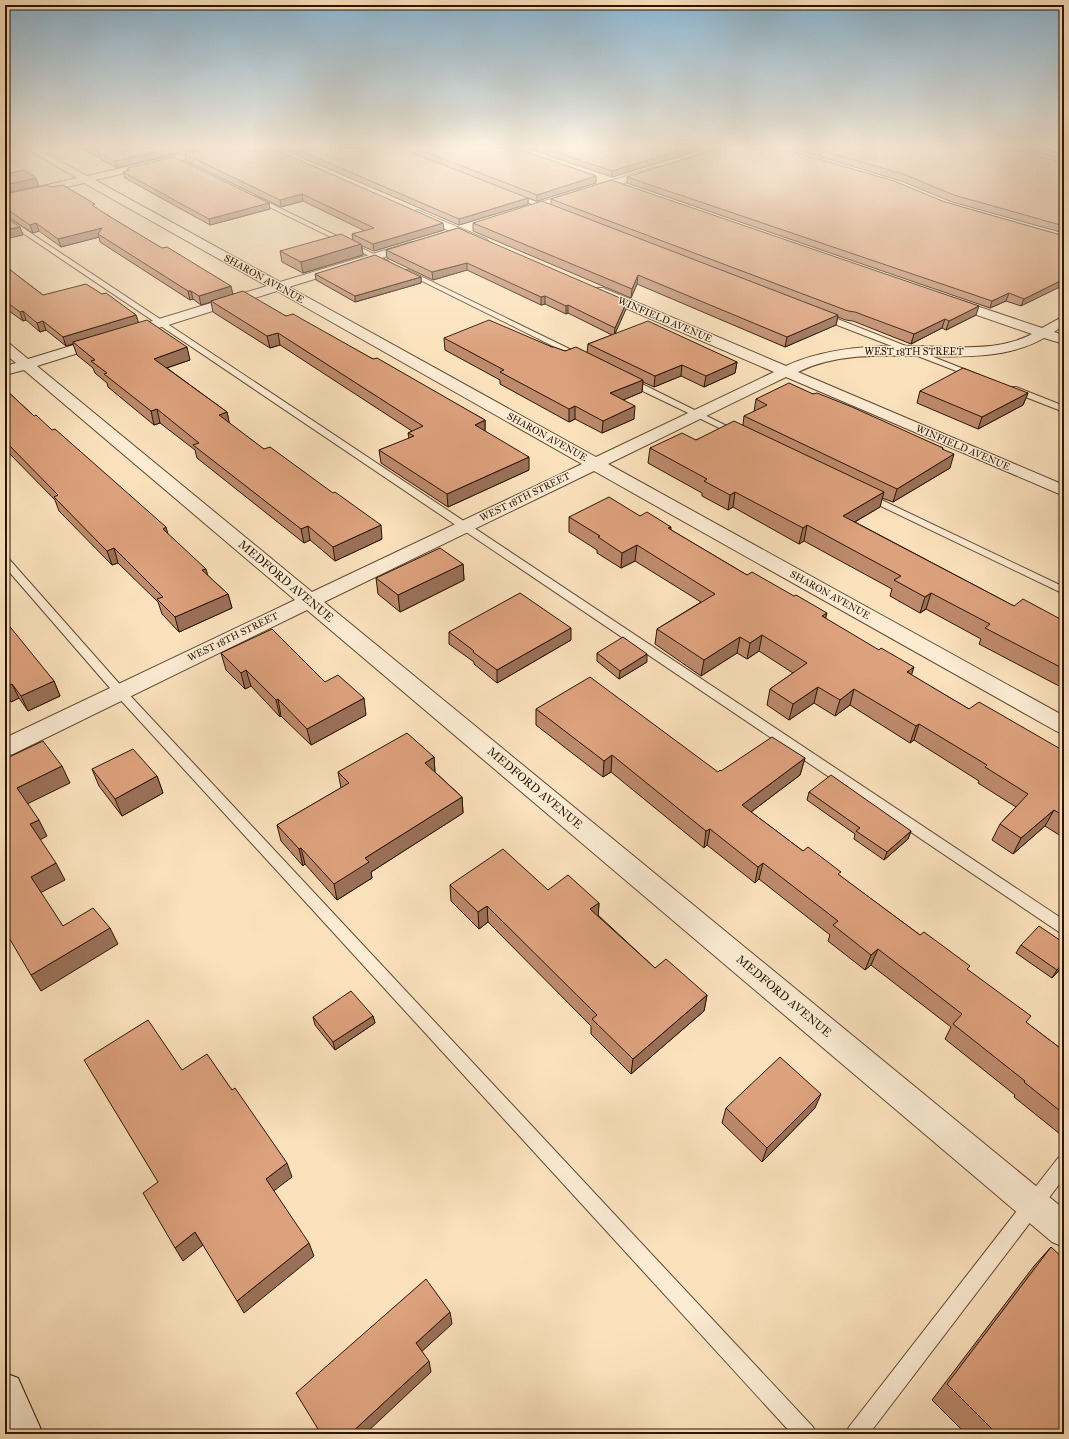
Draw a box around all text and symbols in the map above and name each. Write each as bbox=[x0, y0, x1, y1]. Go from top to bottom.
street label: SHARON AVENUE bbox=[222, 252, 306, 306]
street label: WINFIELD AVENUE bbox=[616, 295, 714, 345]
street label: WEST 18TH STREET bbox=[864, 346, 964, 358]
street label: SHARON AVENUE bbox=[505, 410, 589, 464]
street label: WINFIELD AVENUE bbox=[914, 423, 1012, 473]
street label: WEST 18TH STREET bbox=[478, 470, 572, 524]
street label: MEDFORD AVENUE bbox=[236, 537, 337, 625]
street label: SHARON AVENUE bbox=[788, 568, 872, 622]
street label: WEST 18TH STREET bbox=[186, 610, 280, 664]
street label: MEDFORD AVENUE bbox=[485, 744, 586, 832]
street label: MEDFORD AVENUE bbox=[734, 952, 835, 1040]

